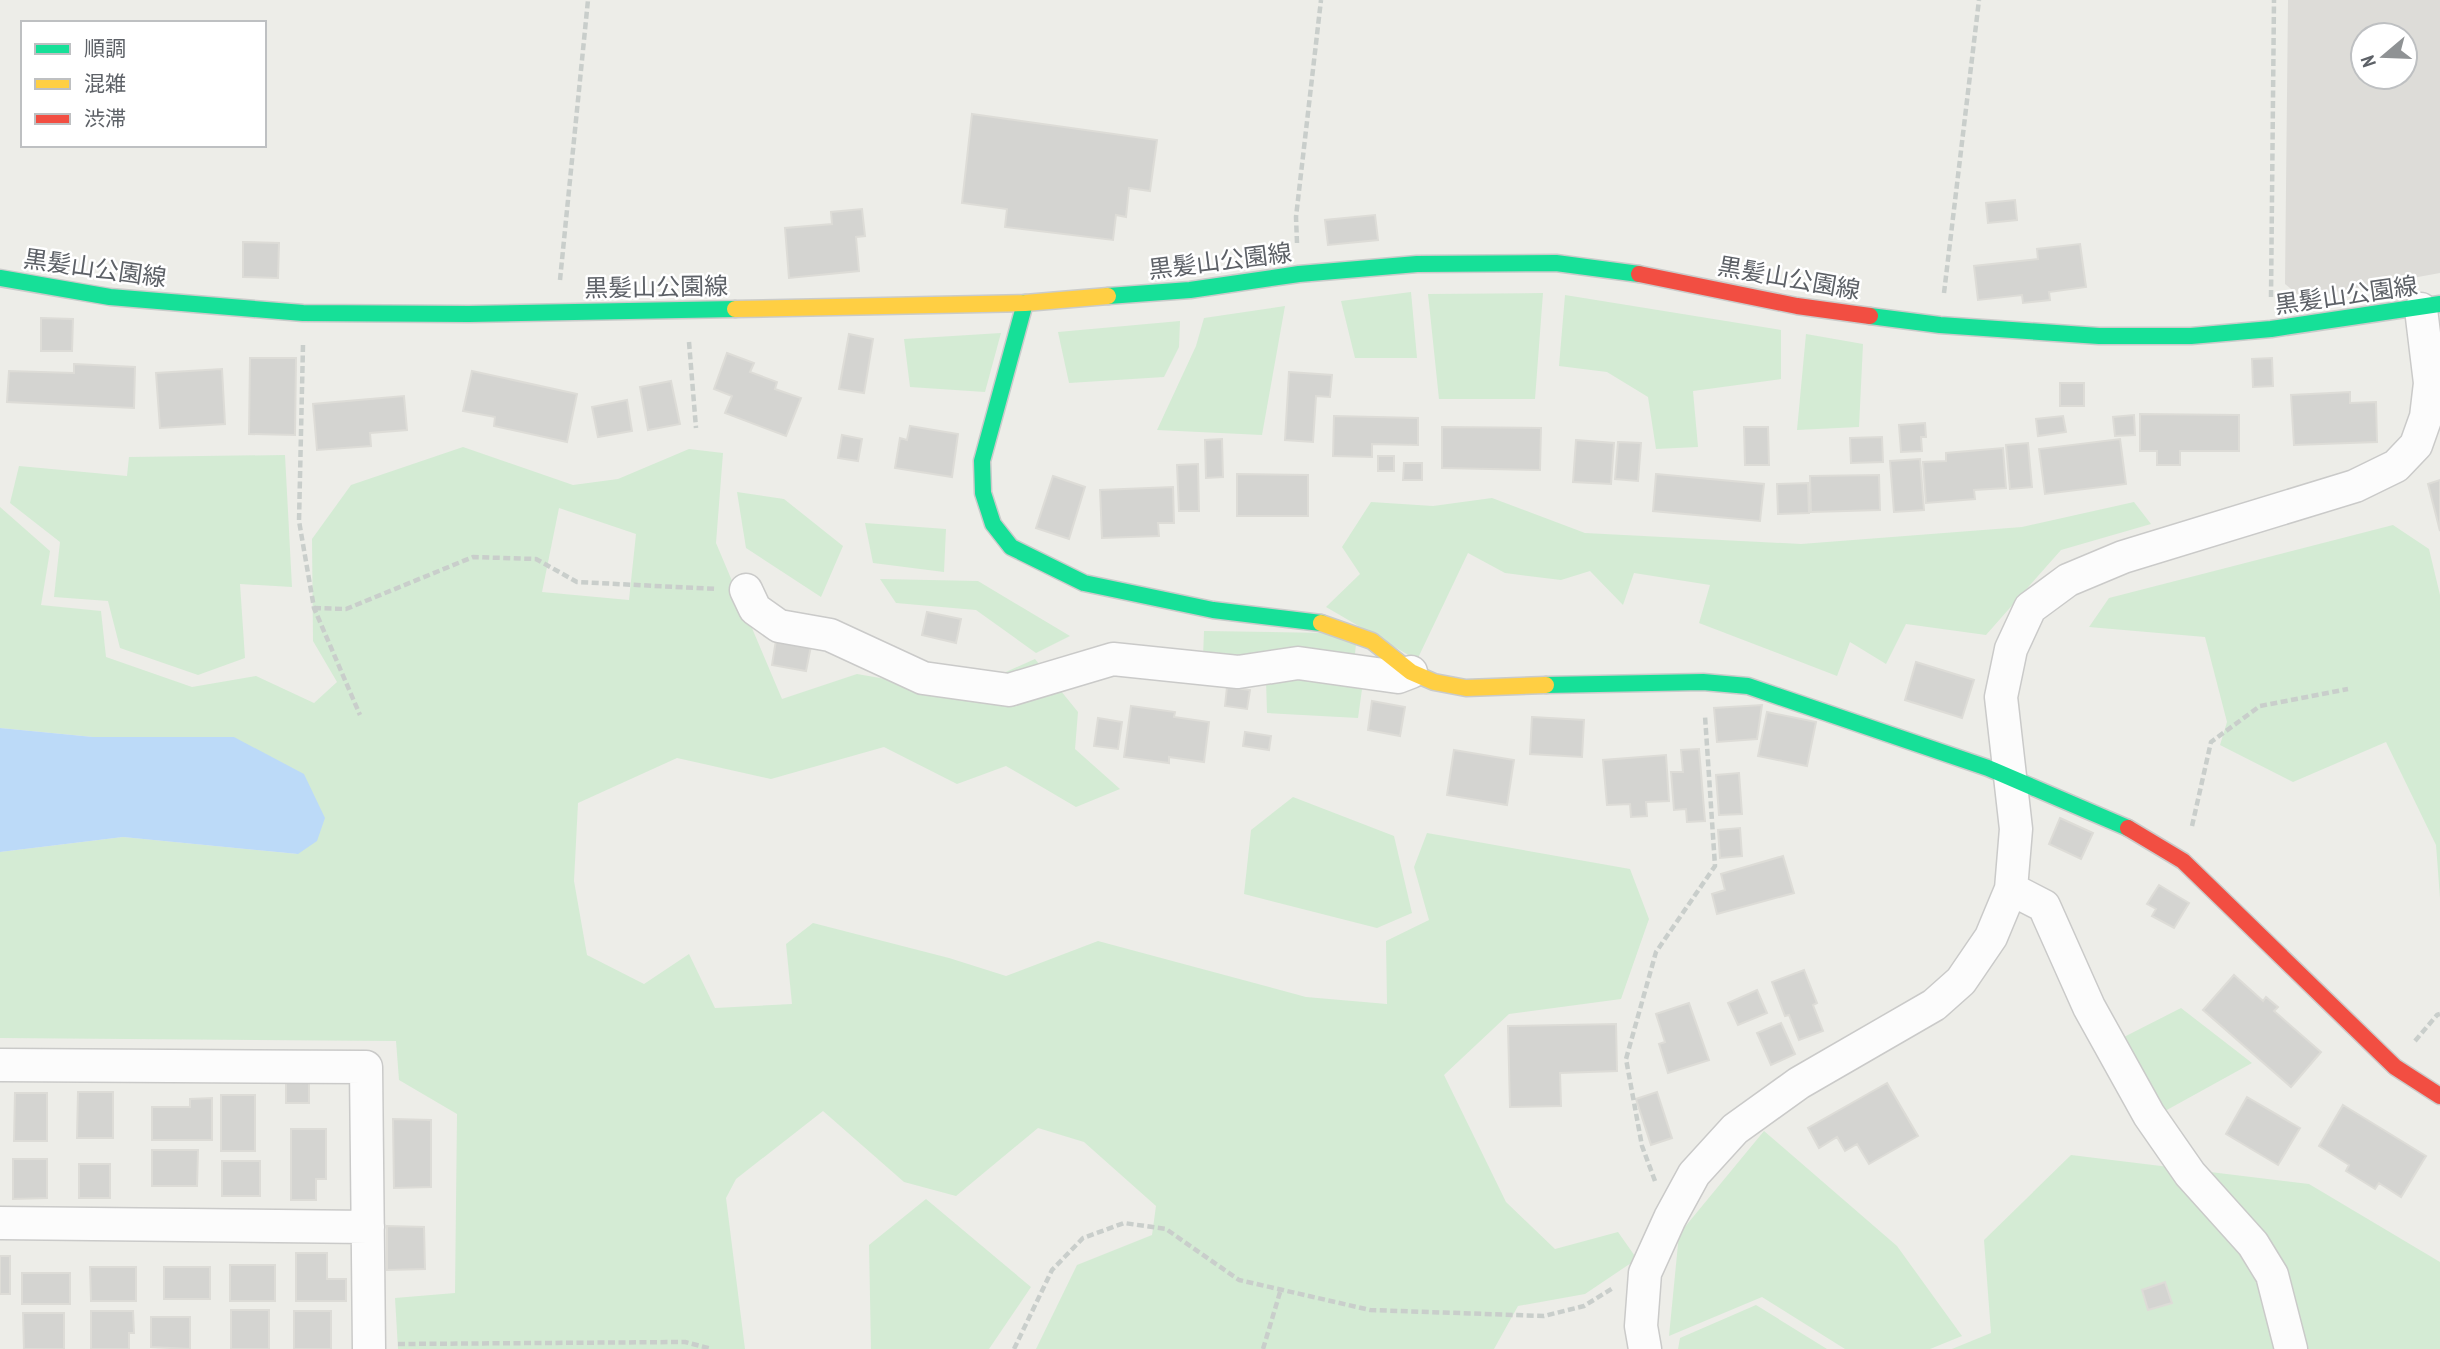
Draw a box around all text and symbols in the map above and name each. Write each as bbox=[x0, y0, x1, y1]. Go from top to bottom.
legend bbox=[21, 21, 266, 147]
north arrow bbox=[2349, 21, 2419, 91]
text: 順調 bbox=[84, 35, 126, 62]
text: N bbox=[2355, 53, 2381, 70]
text: 混雑 bbox=[84, 70, 126, 97]
text: 渋滞 bbox=[84, 105, 126, 132]
street label: 黒髪山公園線 bbox=[1147, 237, 1293, 285]
street label: 黒髪山公園線 bbox=[22, 243, 168, 293]
street label: 黒髪山公園線 bbox=[1715, 250, 1863, 306]
street label: 黒髪山公園線 bbox=[584, 270, 728, 304]
street label: 黒髪山公園線 bbox=[2273, 270, 2419, 320]

